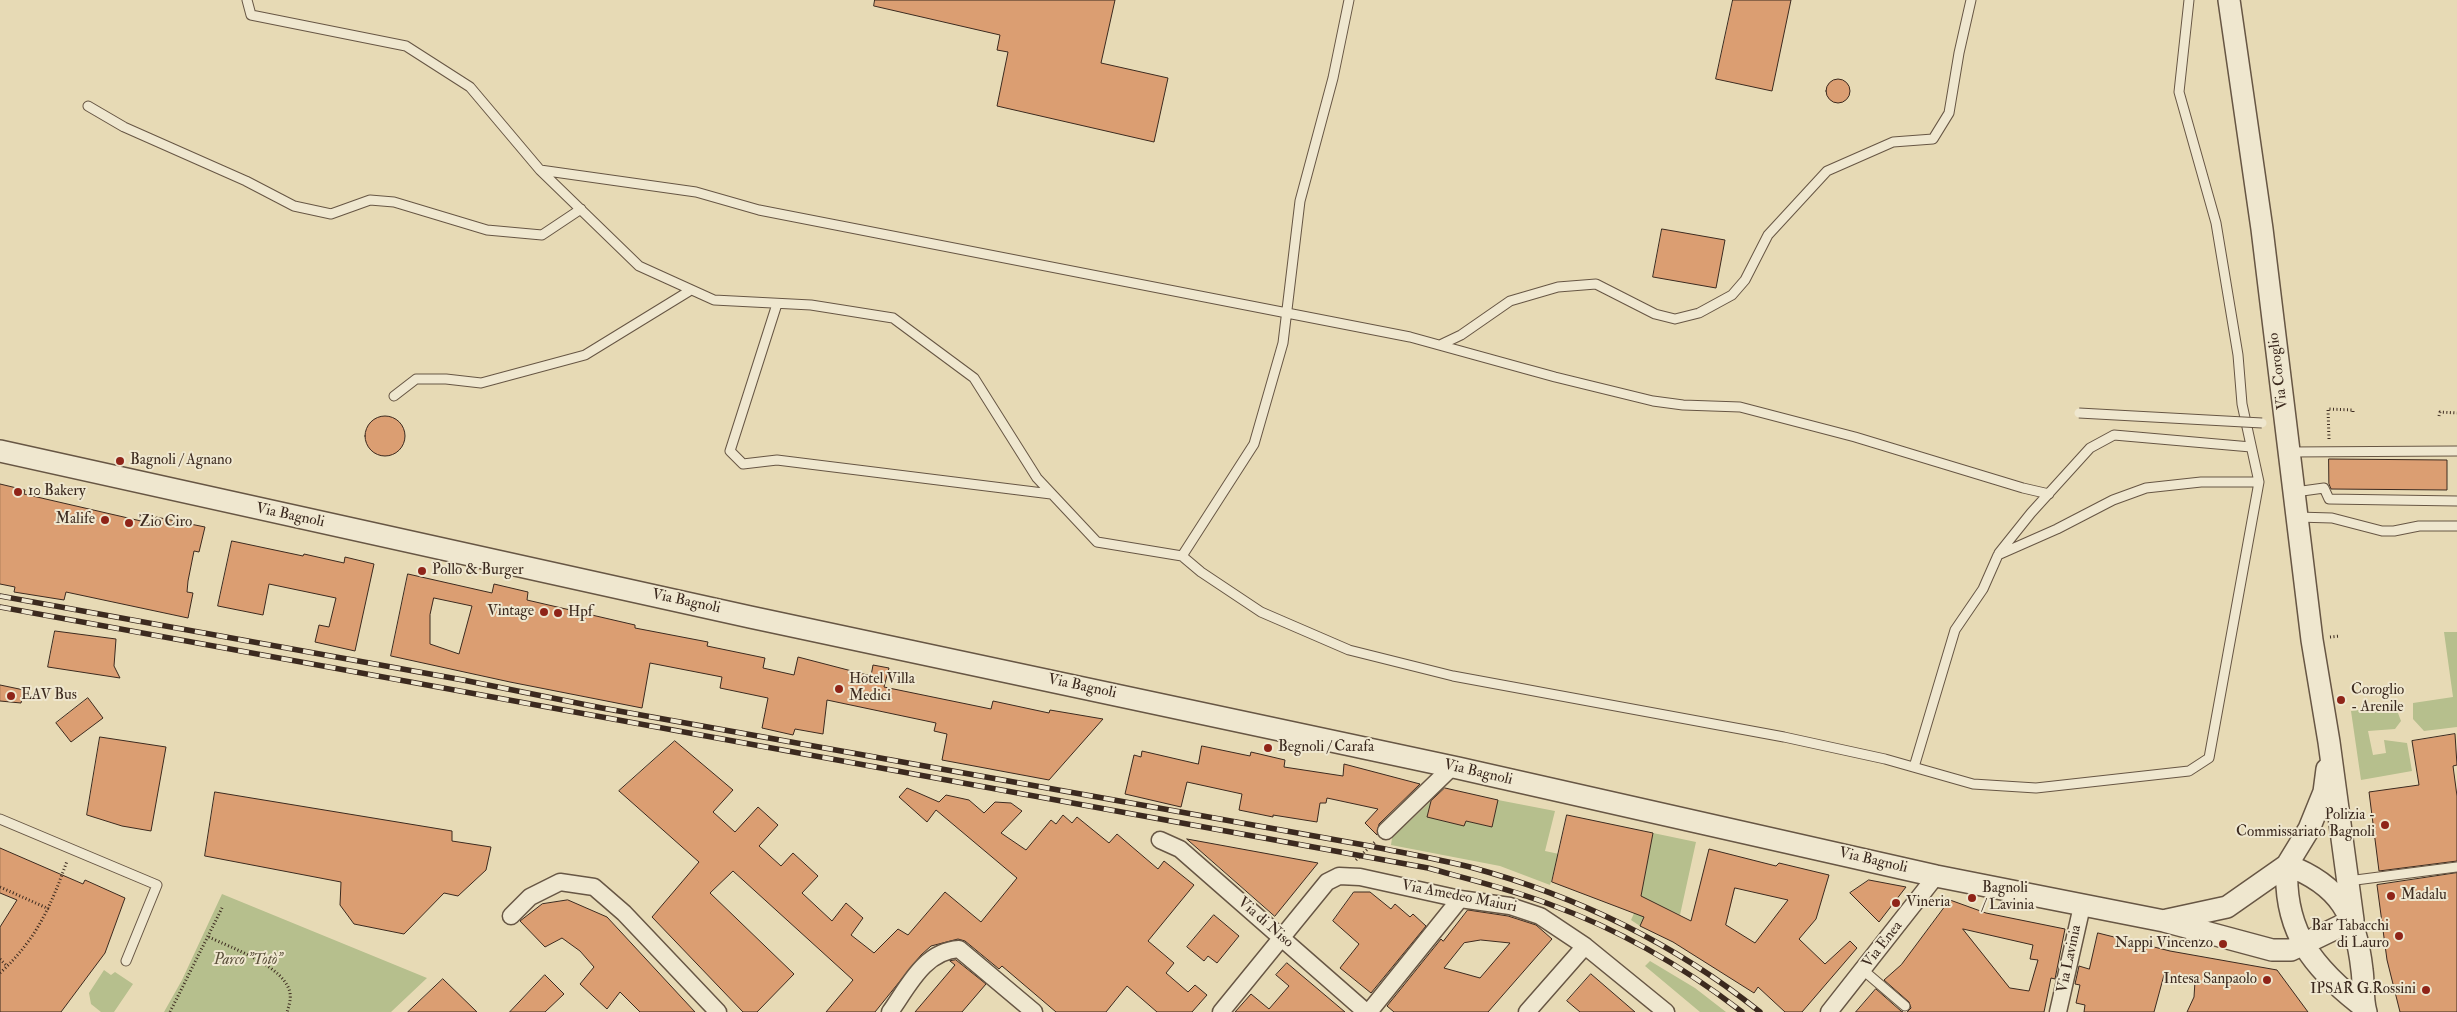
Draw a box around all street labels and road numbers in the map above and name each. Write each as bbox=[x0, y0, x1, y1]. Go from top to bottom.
street label: Via Coroglio bbox=[2265, 332, 2293, 410]
street label: Via Bagnoli bbox=[254, 500, 326, 532]
street label: Via Bagnoli bbox=[650, 586, 722, 618]
street label: Via Bagnoli bbox=[1046, 671, 1118, 703]
street label: Via Bagnoli bbox=[1442, 756, 1514, 790]
street label: Via Bagnoli bbox=[1837, 844, 1909, 878]
street label: Via Amedeo Maiuri bbox=[1400, 877, 1518, 917]
street label: Via di Niso bbox=[1233, 894, 1297, 952]
street label: Via Enea bbox=[1859, 918, 1907, 972]
street label: Via Lavinia bbox=[2054, 923, 2086, 995]

